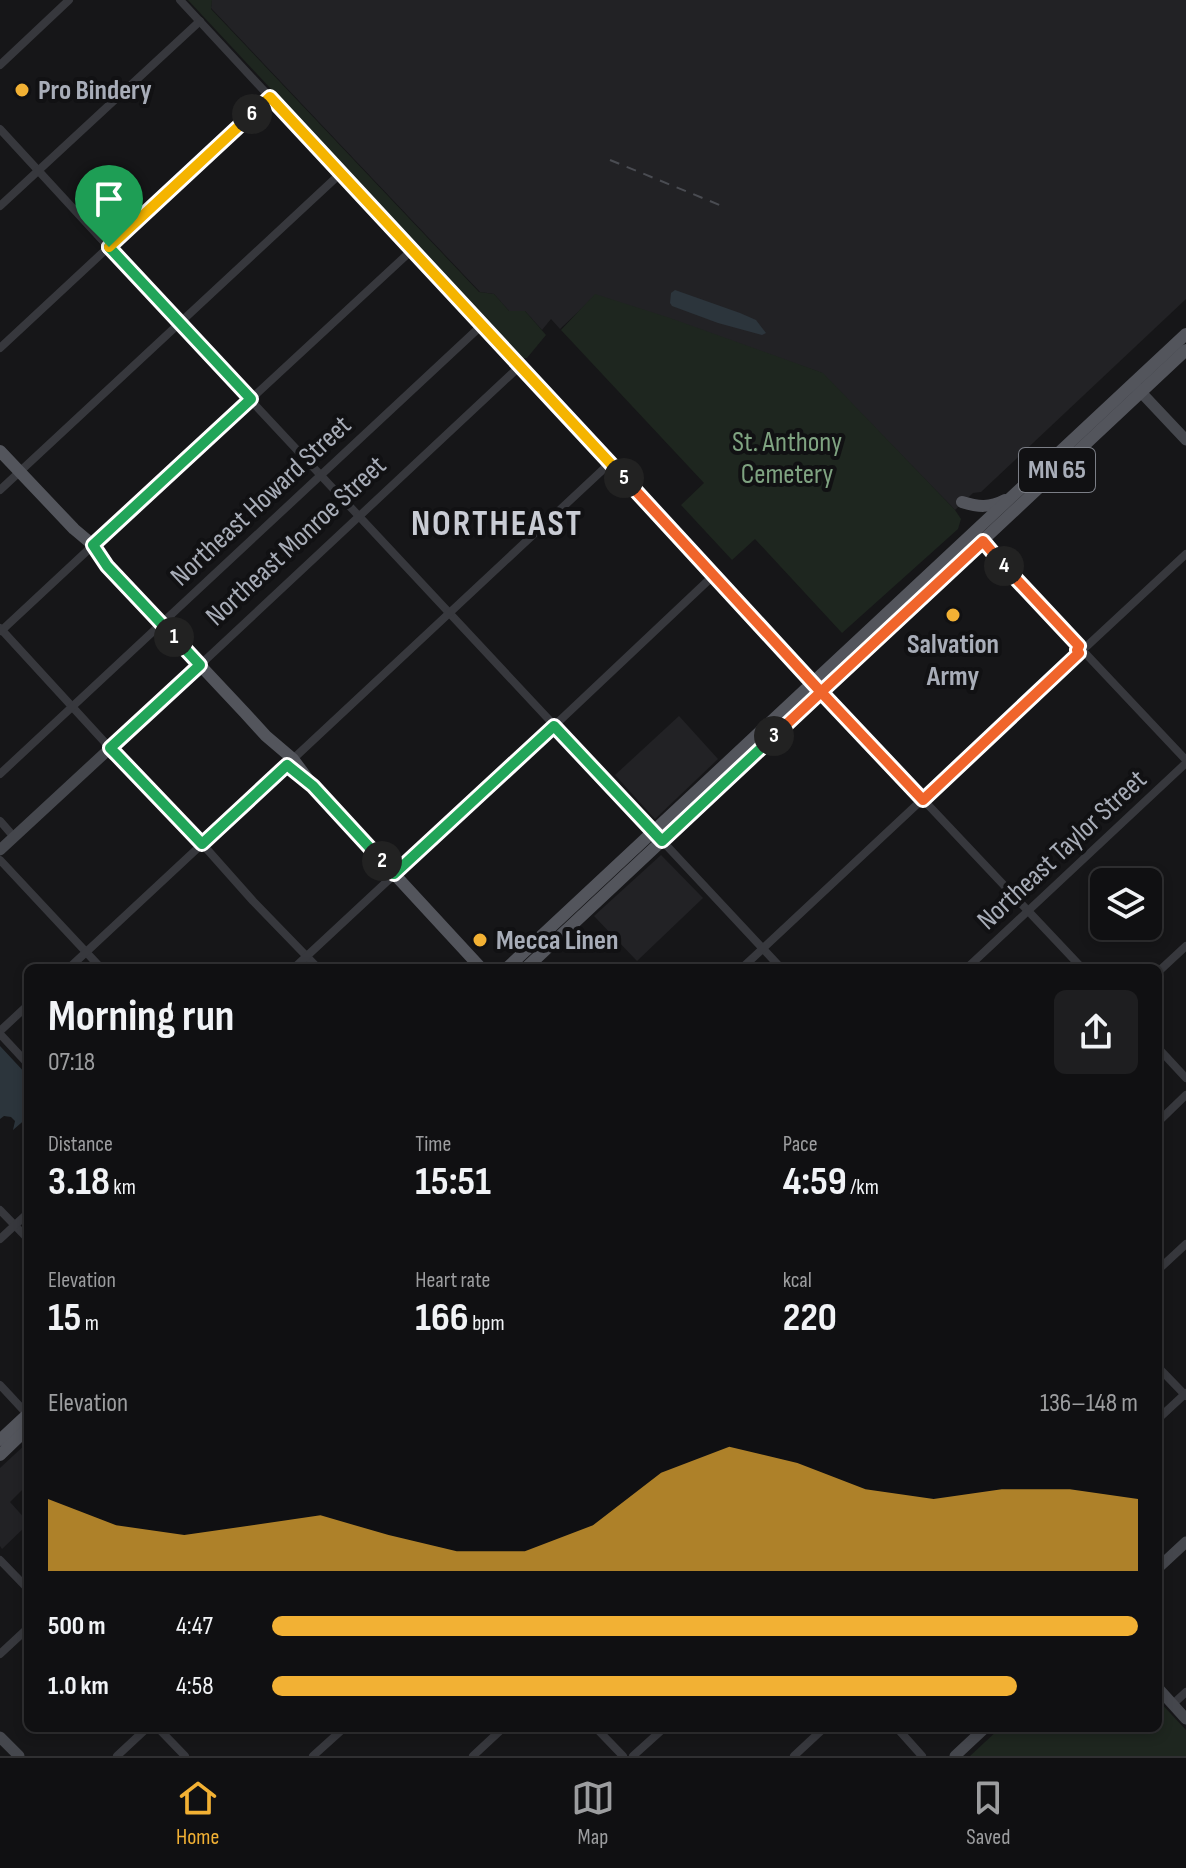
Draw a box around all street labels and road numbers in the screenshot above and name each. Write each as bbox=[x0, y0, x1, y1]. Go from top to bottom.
street label: Northeast Howard Street bbox=[164, 409, 358, 593]
road number: MN 65 bbox=[1019, 448, 1095, 492]
street label: Northeast Monroe Street bbox=[199, 449, 393, 633]
street label: Northeast Taylor Street bbox=[971, 763, 1153, 937]

